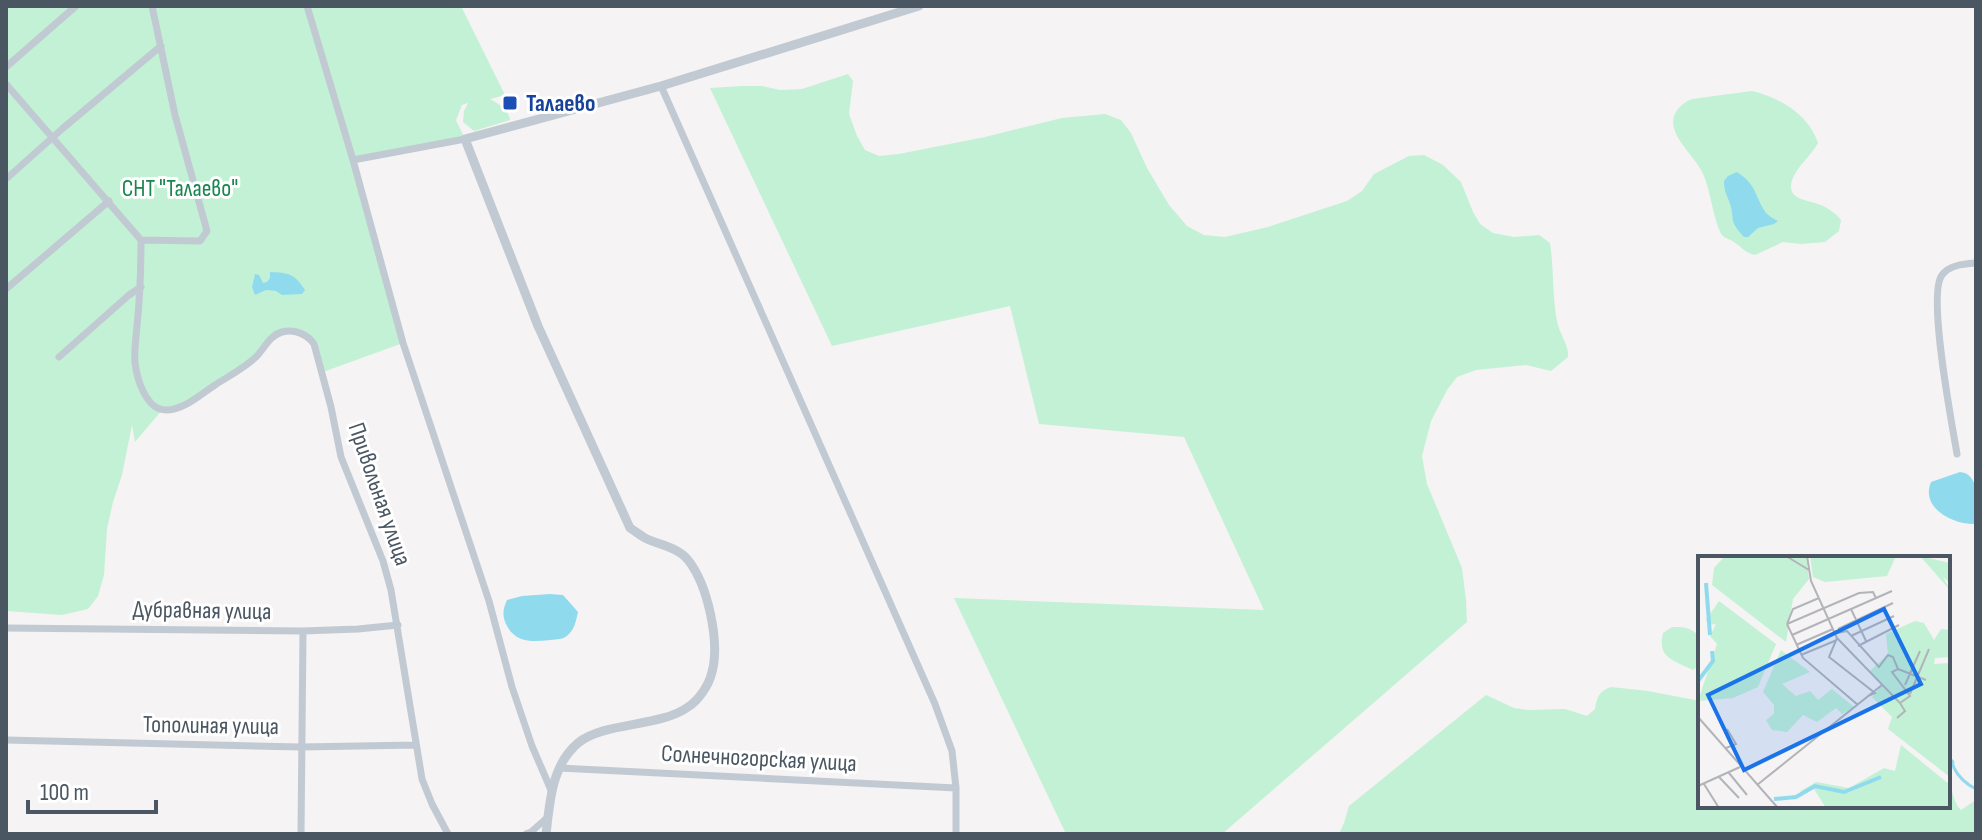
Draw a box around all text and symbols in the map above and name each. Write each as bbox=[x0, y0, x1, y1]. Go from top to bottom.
place label: Талаево bbox=[526, 89, 596, 118]
marker: Талаево bbox=[501, 94, 519, 112]
park label: СНТ "Талаево" bbox=[122, 174, 238, 203]
street label: Привольная улица bbox=[342, 419, 418, 569]
inset map bbox=[1698, 556, 1950, 808]
street label: Дубравная улица bbox=[132, 595, 272, 626]
street label: Тополиная улица bbox=[143, 710, 279, 741]
street label: Солнечногорская улица bbox=[660, 739, 857, 778]
scale bar bbox=[28, 764, 156, 814]
text: 100 m bbox=[40, 778, 89, 807]

